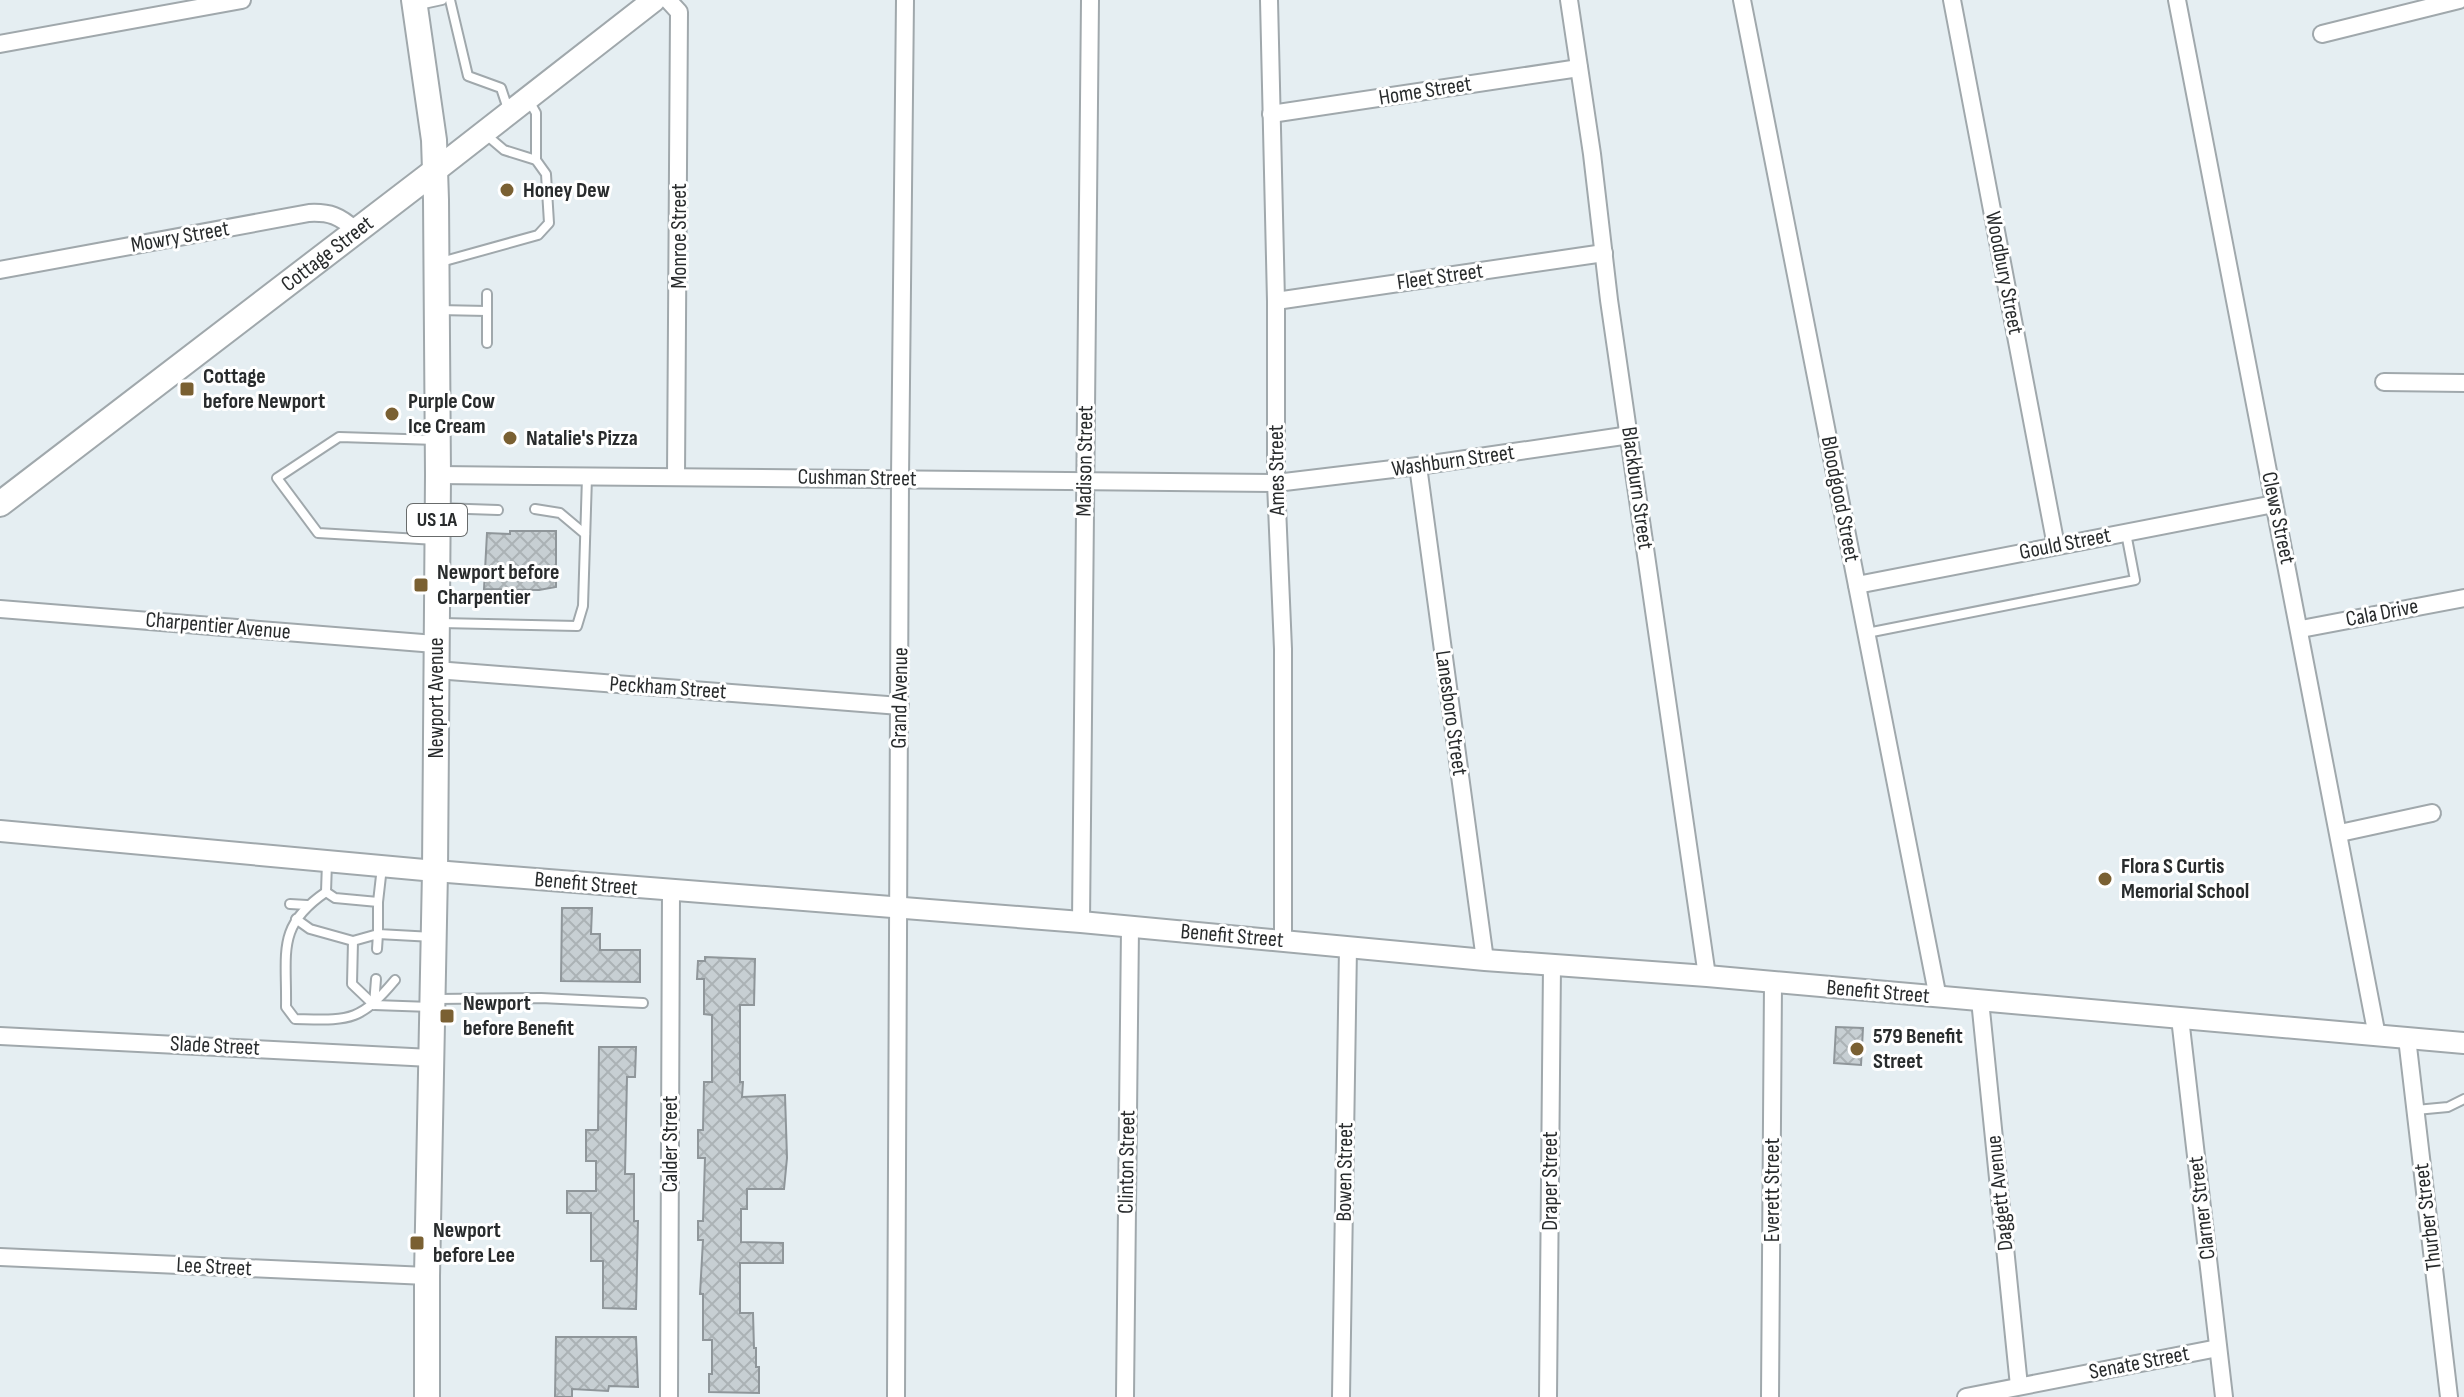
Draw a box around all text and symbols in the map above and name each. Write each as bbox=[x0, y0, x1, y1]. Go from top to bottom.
street label: Home Street bbox=[1377, 70, 1473, 112]
place label: Honey Dew bbox=[523, 177, 610, 204]
marker: Honey Dew bbox=[498, 181, 516, 199]
street label: Monroe Street bbox=[666, 183, 693, 289]
street label: Cottage Street bbox=[276, 209, 379, 297]
street label: Woodbury Street bbox=[1979, 209, 2029, 337]
street label: Mowry Street bbox=[129, 215, 232, 259]
street label: Fleet Street bbox=[1395, 258, 1485, 296]
place label: Cottage before Newport bbox=[203, 363, 325, 415]
marker: Cottage before Newport bbox=[178, 380, 196, 398]
place label: Purple Cow Ice Cream bbox=[408, 388, 495, 440]
marker: Purple Cow Ice Cream bbox=[383, 405, 401, 423]
street label: Madison Street bbox=[1071, 405, 1099, 517]
street label: Ames Street bbox=[1263, 424, 1291, 517]
place label: Natalie's Pizza bbox=[526, 425, 638, 452]
street label: Blackburn Street bbox=[1615, 425, 1659, 551]
marker: Natalie's Pizza bbox=[501, 429, 519, 447]
street label: Bloodgood Street bbox=[1815, 434, 1865, 564]
street label: Washburn Street bbox=[1390, 439, 1516, 483]
street label: Cushman Street bbox=[797, 463, 917, 493]
street label: Clews Street bbox=[2255, 469, 2301, 567]
road number: US 1A bbox=[407, 504, 467, 536]
street label: Gould Street bbox=[2017, 522, 2113, 566]
place label: Newport before Charpentier bbox=[437, 559, 559, 611]
marker: Newport before Charpentier bbox=[412, 576, 430, 594]
street label: Cala Drive bbox=[2343, 593, 2421, 633]
street label: Charpentier Avenue bbox=[144, 606, 292, 646]
street label: Newport Avenue bbox=[423, 637, 450, 759]
street label: Grand Avenue bbox=[886, 647, 914, 749]
street label: Lanesboro Street bbox=[1429, 649, 1473, 778]
street label: Peckham Street bbox=[609, 670, 728, 706]
place label: Flora S Curtis Memorial School bbox=[2121, 853, 2249, 905]
street label: Benefit Street bbox=[533, 866, 639, 902]
marker: Flora S Curtis Memorial School bbox=[2096, 870, 2114, 888]
street label: Benefit Street bbox=[1179, 918, 1285, 954]
street label: Benefit Street bbox=[1825, 974, 1931, 1010]
place label: Newport before Benefit bbox=[463, 990, 574, 1042]
marker: Newport before Benefit bbox=[438, 1007, 456, 1025]
place label: 579 Benefit Street bbox=[1873, 1023, 1963, 1075]
street label: Slade Street bbox=[169, 1030, 261, 1062]
marker: 579 Benefit Street bbox=[1848, 1040, 1866, 1058]
street label: Calder Street bbox=[657, 1095, 684, 1193]
street label: Clinton Street bbox=[1113, 1110, 1141, 1214]
street label: Bowen Street bbox=[1331, 1122, 1359, 1222]
street label: Draper Street bbox=[1537, 1131, 1564, 1231]
street label: Daggett Avenue bbox=[1981, 1134, 2019, 1252]
street label: Everett Street bbox=[1759, 1138, 1786, 1242]
street label: Clarner Street bbox=[2182, 1154, 2222, 1261]
street label: Thurber Street bbox=[2408, 1162, 2448, 1272]
place label: Newport before Lee bbox=[433, 1217, 515, 1269]
marker: Newport before Lee bbox=[408, 1234, 426, 1252]
street label: Lee Street bbox=[176, 1252, 253, 1282]
street label: Senate Street bbox=[2087, 1340, 2192, 1386]

